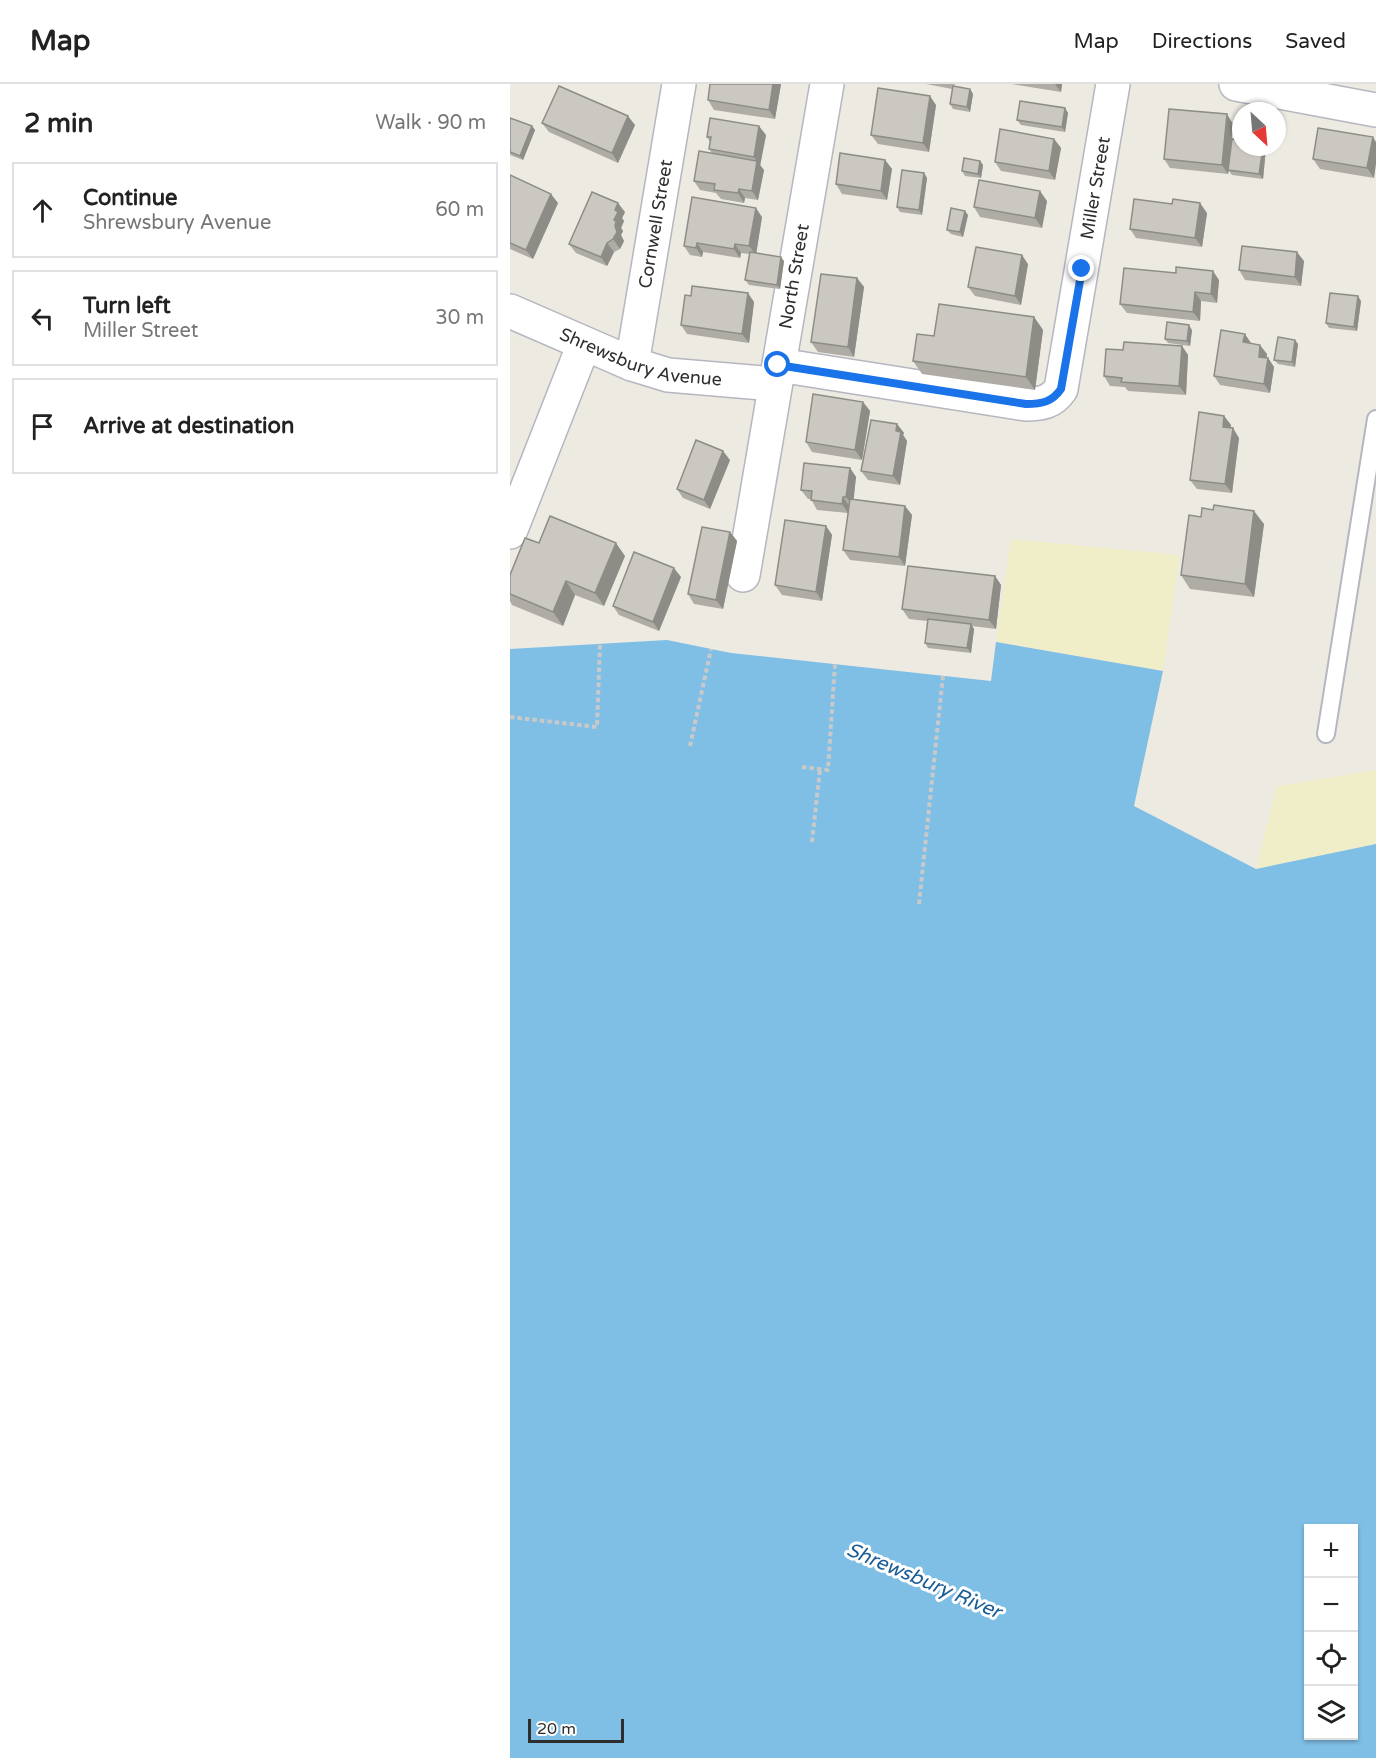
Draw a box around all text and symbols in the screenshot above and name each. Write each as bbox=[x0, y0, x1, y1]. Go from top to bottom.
text: Map bbox=[30, 24, 90, 58]
text: Map bbox=[1073, 29, 1119, 54]
text: Directions bbox=[1152, 29, 1252, 54]
text: Saved bbox=[1285, 29, 1346, 54]
north arrow bbox=[1232, 102, 1286, 156]
text: 2 min bbox=[24, 108, 93, 139]
text: Walk · 90 m bbox=[375, 111, 486, 135]
street label: Miller Street bbox=[1076, 135, 1115, 241]
street label: Cornwell Street bbox=[634, 158, 677, 290]
text: Continue bbox=[83, 185, 178, 211]
icon: ahead bbox=[26, 194, 59, 227]
text: 60 m bbox=[435, 198, 484, 222]
text: Shrewsbury Avenue bbox=[83, 211, 271, 235]
street label: North Street bbox=[774, 222, 814, 330]
route end bbox=[1068, 255, 1094, 281]
text: Turn left bbox=[83, 293, 171, 319]
icon: left bbox=[26, 302, 59, 335]
text: 30 m bbox=[435, 306, 484, 330]
text: Miller Street bbox=[83, 319, 198, 343]
street label: Shrewsbury Avenue bbox=[556, 323, 723, 391]
route start bbox=[764, 351, 790, 377]
icon: arrive bbox=[26, 410, 59, 443]
text: Arrive at destination bbox=[83, 413, 294, 439]
map controls bbox=[1304, 1524, 1358, 1740]
button: + bbox=[1304, 1524, 1358, 1578]
water label: Shrewsbury River bbox=[843, 1538, 1007, 1625]
button: − bbox=[1304, 1578, 1358, 1632]
button: locate bbox=[1304, 1632, 1358, 1686]
button: layers bbox=[1304, 1686, 1358, 1740]
scale bar bbox=[528, 1716, 624, 1744]
text: 20 m bbox=[537, 1719, 576, 1739]

